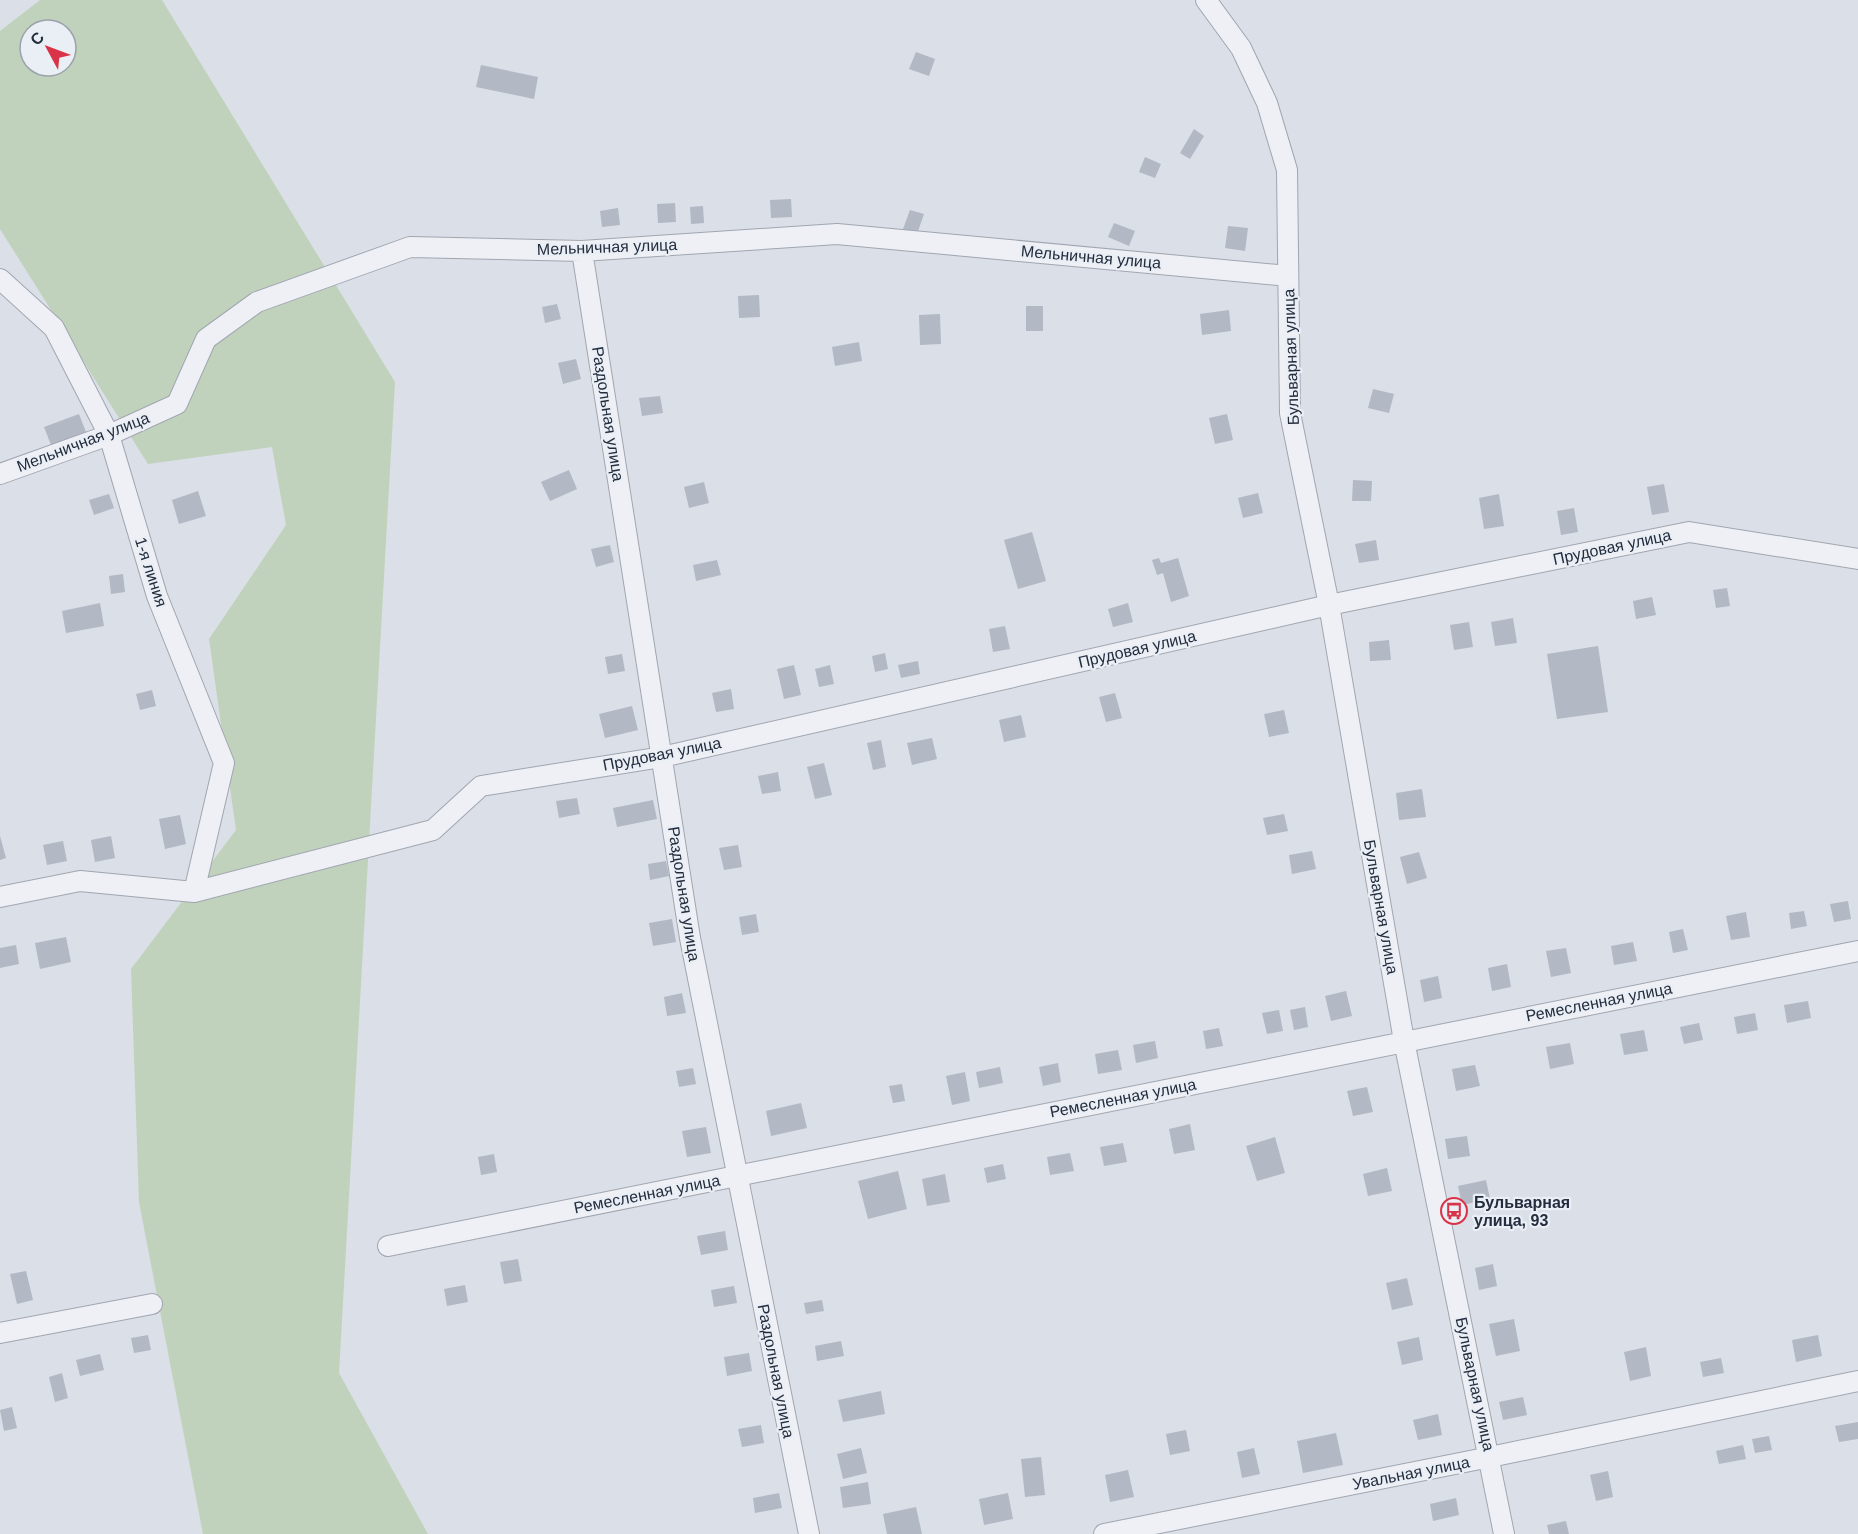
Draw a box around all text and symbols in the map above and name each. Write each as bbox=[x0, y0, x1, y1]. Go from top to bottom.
north arrow bbox=[18, 18, 78, 78]
text: С bbox=[27, 28, 48, 48]
street label: Мельничная улица bbox=[537, 236, 678, 258]
street label: Мельничная улица bbox=[1020, 242, 1162, 272]
street label: Бульварная улица bbox=[1280, 288, 1302, 425]
street label: Раздольная улица bbox=[589, 345, 627, 483]
street label: Мельничная улица bbox=[14, 409, 152, 475]
street label: Прудовая улица bbox=[1551, 526, 1673, 568]
street label: 1-я линия bbox=[132, 535, 170, 609]
street label: Прудовая улица bbox=[1077, 627, 1198, 671]
street label: Прудовая улица bbox=[601, 734, 723, 774]
street label: Раздольная улица bbox=[665, 825, 703, 963]
street label: Бульварная улица bbox=[1361, 838, 1401, 976]
street label: Ремесленная улица bbox=[1524, 979, 1674, 1025]
street label: Ремесленная улица bbox=[1048, 1075, 1198, 1121]
street label: Ремесленная улица bbox=[572, 1171, 722, 1217]
place label: Бульварная улица, 93 bbox=[1474, 1194, 1570, 1229]
bus stop icon: Бульварная улица, 93 bbox=[1439, 1196, 1469, 1226]
street label: Раздольная улица bbox=[755, 1303, 797, 1440]
street label: Бульварная улица bbox=[1453, 1316, 1498, 1453]
street label: Увальная улица bbox=[1351, 1453, 1471, 1493]

